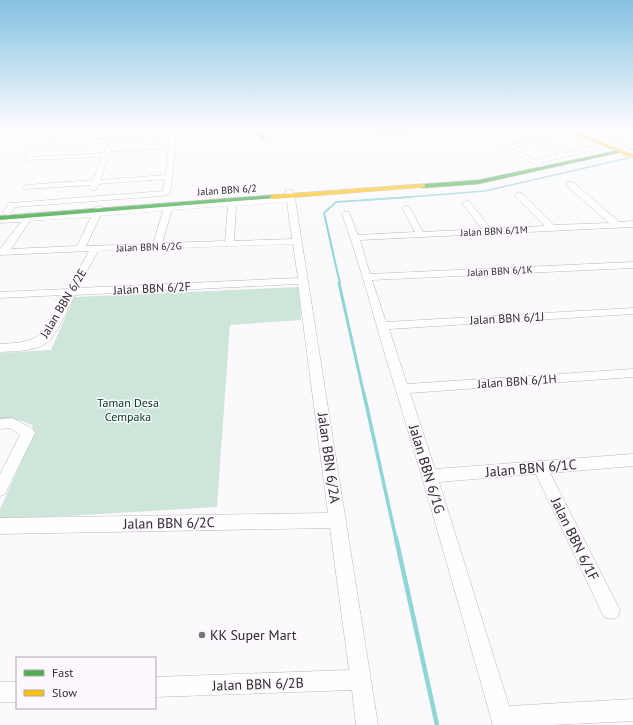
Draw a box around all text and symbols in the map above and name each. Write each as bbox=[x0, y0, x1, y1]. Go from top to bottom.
street label: Jalan BBN 6/2 bbox=[196, 181, 257, 199]
street label: Jalan BBN 6/1M bbox=[459, 223, 528, 239]
street label: Jalan BBN 6/2G bbox=[115, 239, 182, 255]
street label: Jalan BBN 6/1K bbox=[466, 263, 533, 279]
street label: Jalan BBN 6/2E bbox=[36, 266, 89, 341]
street label: Jalan BBN 6/2F bbox=[112, 278, 191, 298]
street label: Jalan BBN 6/1J bbox=[468, 309, 545, 327]
street label: Jalan BBN 6/1H bbox=[476, 371, 557, 391]
park label: Taman Desa Cempaka bbox=[97, 395, 159, 424]
street label: Jalan BBN 6/2A bbox=[314, 411, 344, 505]
street label: Jalan BBN 6/1G bbox=[405, 422, 449, 516]
street label: Jalan BBN 6/1C bbox=[484, 455, 577, 481]
street label: Jalan BBN 6/1F bbox=[547, 494, 603, 584]
street label: Jalan BBN 6/2C bbox=[122, 513, 215, 533]
place label: KK Super Mart bbox=[210, 626, 297, 644]
marker: KK Super Mart bbox=[197, 630, 207, 640]
legend bbox=[16, 657, 156, 709]
text: Fast bbox=[52, 665, 73, 680]
street label: Jalan BBN 6/2B bbox=[211, 673, 304, 695]
text: Slow bbox=[52, 685, 77, 700]

